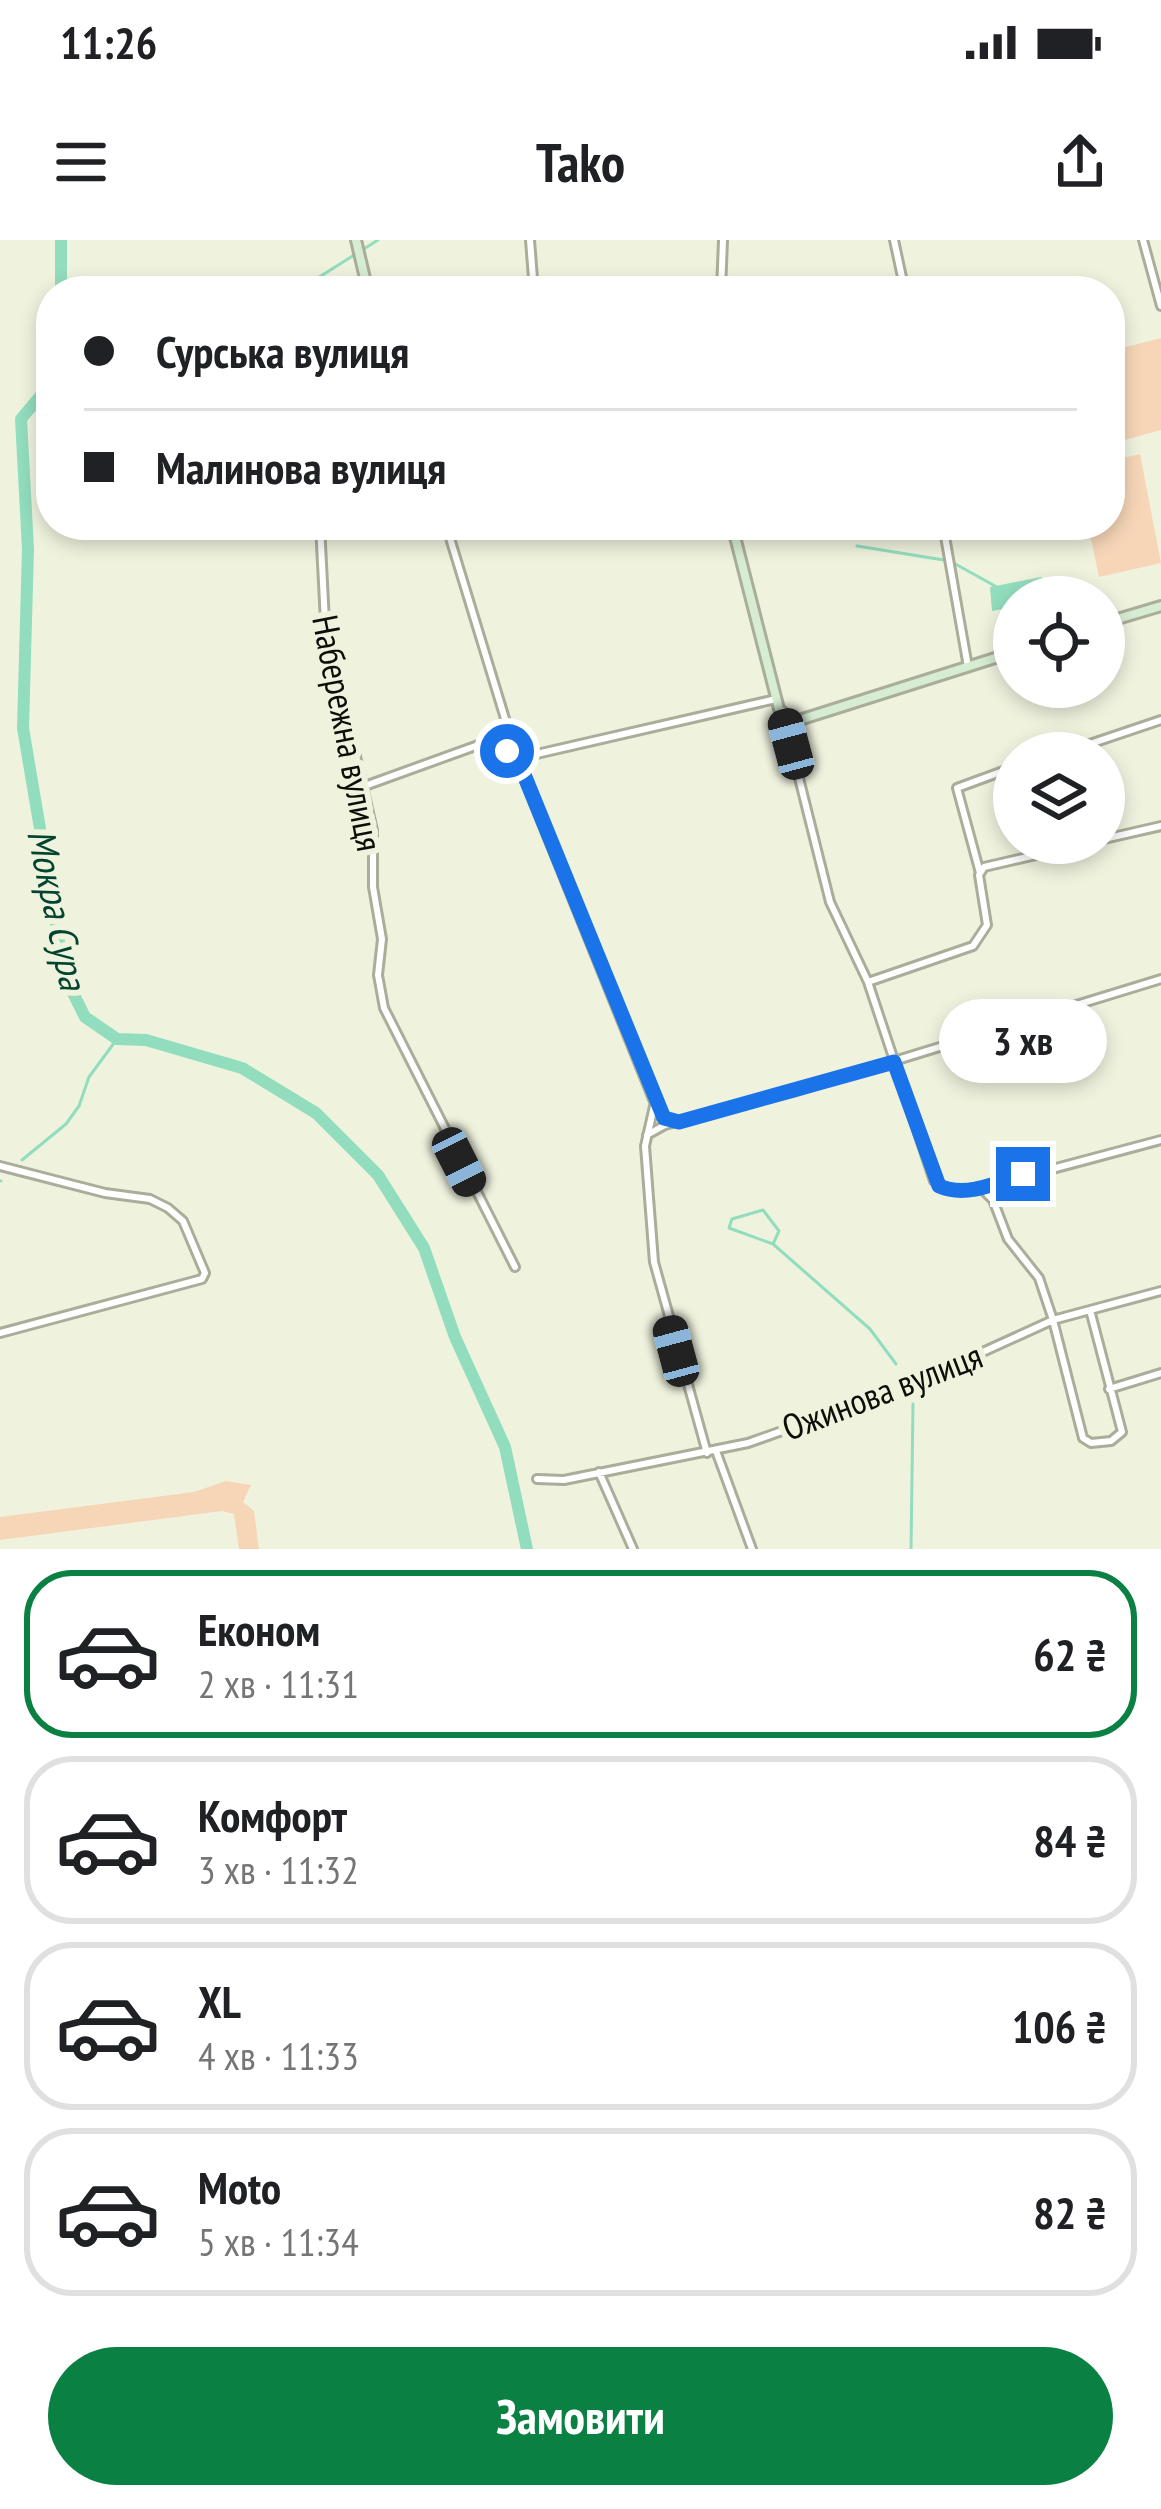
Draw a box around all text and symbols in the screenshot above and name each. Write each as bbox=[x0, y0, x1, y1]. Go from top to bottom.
text: 11:26 bbox=[60, 13, 157, 71]
text: Tako bbox=[536, 127, 625, 197]
icon: menu bbox=[48, 129, 114, 195]
icon: share bbox=[1047, 129, 1113, 195]
text: Сурська вулиця bbox=[156, 322, 409, 380]
text: Малинова вулиця bbox=[156, 438, 446, 496]
map controls bbox=[993, 576, 1125, 864]
button: locate bbox=[993, 576, 1125, 708]
street label: Набережна вулиця bbox=[302, 611, 394, 855]
car bbox=[764, 705, 818, 783]
route start bbox=[480, 724, 534, 778]
button: layers bbox=[993, 732, 1125, 864]
water label: Мокра Сура bbox=[16, 824, 100, 996]
callout: 3 хв bbox=[939, 1000, 1107, 1084]
text: 3 хв bbox=[993, 1015, 1053, 1066]
car bbox=[427, 1122, 491, 1202]
route end bbox=[996, 1147, 1050, 1201]
car bbox=[649, 1312, 703, 1390]
street label: Ожинова вулиця bbox=[775, 1331, 989, 1451]
icon: car bbox=[54, 1600, 162, 1708]
text: Економ bbox=[198, 1600, 320, 1658]
text: 62 ₴ bbox=[1033, 1625, 1107, 1683]
text: 2 хв · 11:31 bbox=[198, 1658, 359, 1709]
icon: car bbox=[54, 1786, 162, 1894]
text: Комфорт bbox=[198, 1786, 347, 1844]
text: 84 ₴ bbox=[1033, 1811, 1107, 1869]
text: 3 хв · 11:32 bbox=[198, 1844, 359, 1895]
icon: car bbox=[54, 1972, 162, 2080]
text: XL bbox=[198, 1972, 241, 2030]
text: 106 ₴ bbox=[1012, 1997, 1107, 2055]
text: 4 хв · 11:33 bbox=[198, 2030, 359, 2081]
icon: car bbox=[54, 2158, 162, 2266]
text: Moto bbox=[198, 2158, 281, 2216]
text: 82 ₴ bbox=[1033, 2183, 1107, 2241]
text: 5 хв · 11:34 bbox=[198, 2216, 359, 2267]
button: Замовити bbox=[48, 2347, 1113, 2485]

